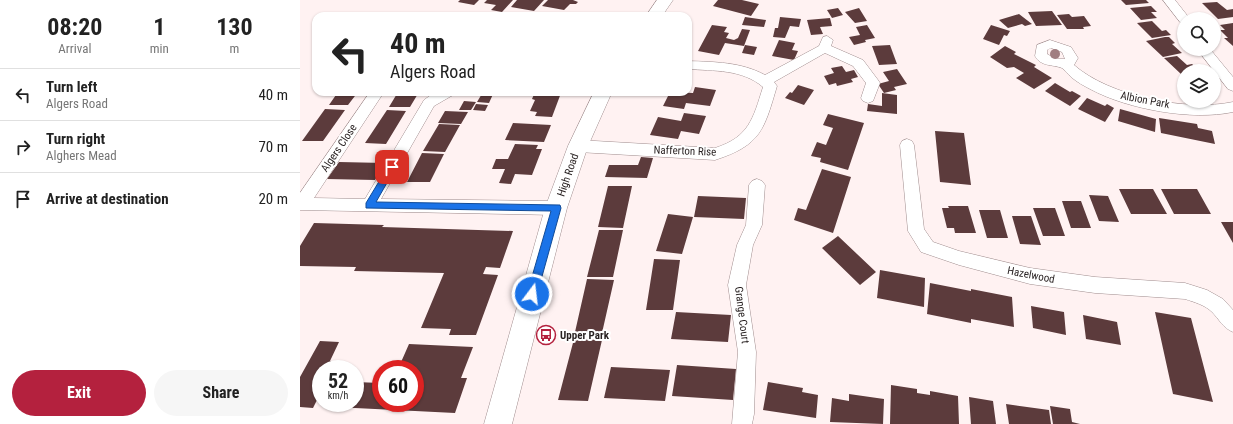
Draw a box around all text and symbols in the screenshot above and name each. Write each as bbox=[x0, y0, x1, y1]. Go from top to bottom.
map controls bbox=[1177, 12, 1221, 108]
button: search bbox=[1177, 12, 1221, 56]
text: 08:20 bbox=[47, 13, 102, 41]
text: 1 bbox=[153, 13, 165, 41]
text: 130 bbox=[216, 13, 253, 41]
text: 40 m bbox=[390, 27, 446, 60]
icon: left bbox=[324, 28, 376, 80]
text: Arrival bbox=[58, 41, 91, 56]
text: min bbox=[150, 41, 169, 56]
text: m bbox=[230, 41, 239, 56]
text: Algers Road bbox=[390, 61, 476, 82]
button: layers bbox=[1177, 64, 1221, 108]
text: Turn left bbox=[46, 78, 97, 96]
icon: left bbox=[12, 84, 34, 106]
text: 40 m bbox=[258, 86, 288, 104]
street label: Albion Park bbox=[1119, 89, 1171, 111]
text: Algers Road bbox=[46, 96, 108, 111]
street label: Algers Close bbox=[318, 122, 360, 174]
text: Turn right bbox=[46, 130, 105, 148]
icon: right bbox=[12, 136, 34, 158]
text: 70 m bbox=[258, 138, 288, 156]
street label: Nafferton Rise bbox=[653, 143, 717, 159]
text: Alghers Mead bbox=[46, 148, 117, 163]
pin bbox=[375, 150, 409, 184]
street label: High Road bbox=[555, 152, 581, 198]
icon: arrive bbox=[381, 156, 403, 178]
icon: arrive bbox=[12, 188, 34, 210]
text: Arrive at destination bbox=[46, 190, 169, 208]
text: 20 m bbox=[258, 190, 288, 208]
street label: Hazelwood bbox=[1006, 264, 1056, 286]
position arrow bbox=[511, 273, 553, 315]
street label: Grange Court bbox=[732, 286, 752, 344]
bus stop icon: Upper Park bbox=[535, 324, 557, 346]
place label: Upper Park bbox=[560, 329, 610, 342]
speed limit sign: 60 bbox=[372, 360, 424, 412]
text: 52 bbox=[328, 369, 348, 393]
button: Exit bbox=[12, 370, 146, 416]
button: Share bbox=[154, 370, 288, 416]
text: km/h bbox=[328, 390, 348, 401]

